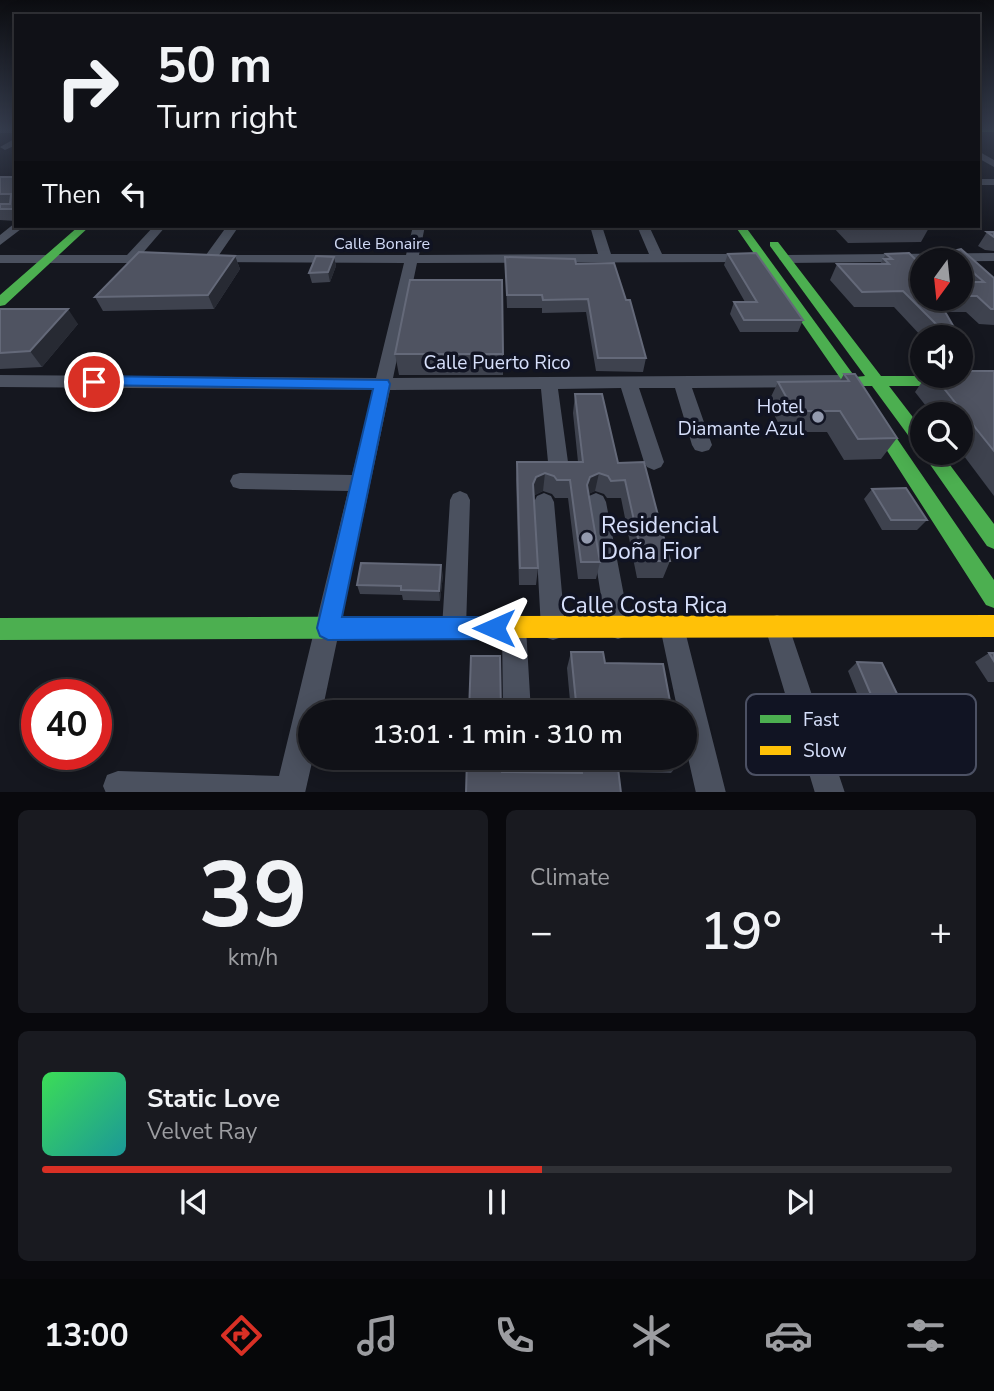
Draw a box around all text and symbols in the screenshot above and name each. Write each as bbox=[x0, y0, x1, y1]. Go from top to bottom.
text: 50 m bbox=[157, 32, 272, 99]
icon: right bbox=[42, 42, 133, 133]
text: Turn right bbox=[157, 96, 297, 139]
icon: left bbox=[115, 175, 153, 213]
text: Then bbox=[42, 177, 101, 212]
street label: Calle Bonaire bbox=[334, 233, 430, 255]
north arrow bbox=[910, 248, 973, 312]
map controls bbox=[910, 248, 973, 465]
button: sound bbox=[910, 325, 973, 388]
street label: Calle Puerto Rico bbox=[424, 350, 570, 376]
pin bbox=[64, 352, 124, 412]
icon: arrive bbox=[75, 363, 113, 401]
place label: Hotel Diamante Azul bbox=[678, 394, 804, 442]
button: search bbox=[910, 402, 973, 465]
marker: Hotel Diamante Azul bbox=[810, 409, 826, 425]
place label: Residencial Doña Fior bbox=[601, 510, 719, 567]
marker: Residencial Doña Fior bbox=[579, 530, 595, 546]
street label: Calle Costa Rica bbox=[561, 590, 727, 621]
position arrow bbox=[457, 591, 531, 665]
speed limit sign: 40 bbox=[21, 679, 112, 770]
legend bbox=[746, 694, 976, 775]
text: Fast bbox=[803, 707, 839, 733]
text: 13:01 · 1 min · 310 m bbox=[372, 717, 623, 752]
text: Slow bbox=[803, 738, 847, 764]
text: 39 bbox=[198, 834, 308, 958]
text: Climate bbox=[530, 862, 610, 893]
text: 19° bbox=[700, 896, 782, 967]
text: − bbox=[530, 907, 553, 958]
text: + bbox=[929, 907, 952, 958]
text: km/h bbox=[228, 942, 278, 973]
text: Static Love bbox=[147, 1081, 280, 1116]
text: Velvet Ray bbox=[147, 1116, 257, 1147]
icon: previous bbox=[175, 1183, 213, 1221]
icon: pause bbox=[478, 1183, 516, 1221]
icon: next bbox=[781, 1183, 819, 1221]
icon: directions bbox=[217, 1311, 266, 1360]
icon: music bbox=[353, 1311, 402, 1360]
icon: phone bbox=[490, 1311, 539, 1360]
icon: climate bbox=[627, 1311, 676, 1360]
icon: car bbox=[764, 1311, 813, 1360]
icon: filters bbox=[901, 1311, 950, 1360]
text: 13:00 bbox=[44, 1314, 129, 1357]

